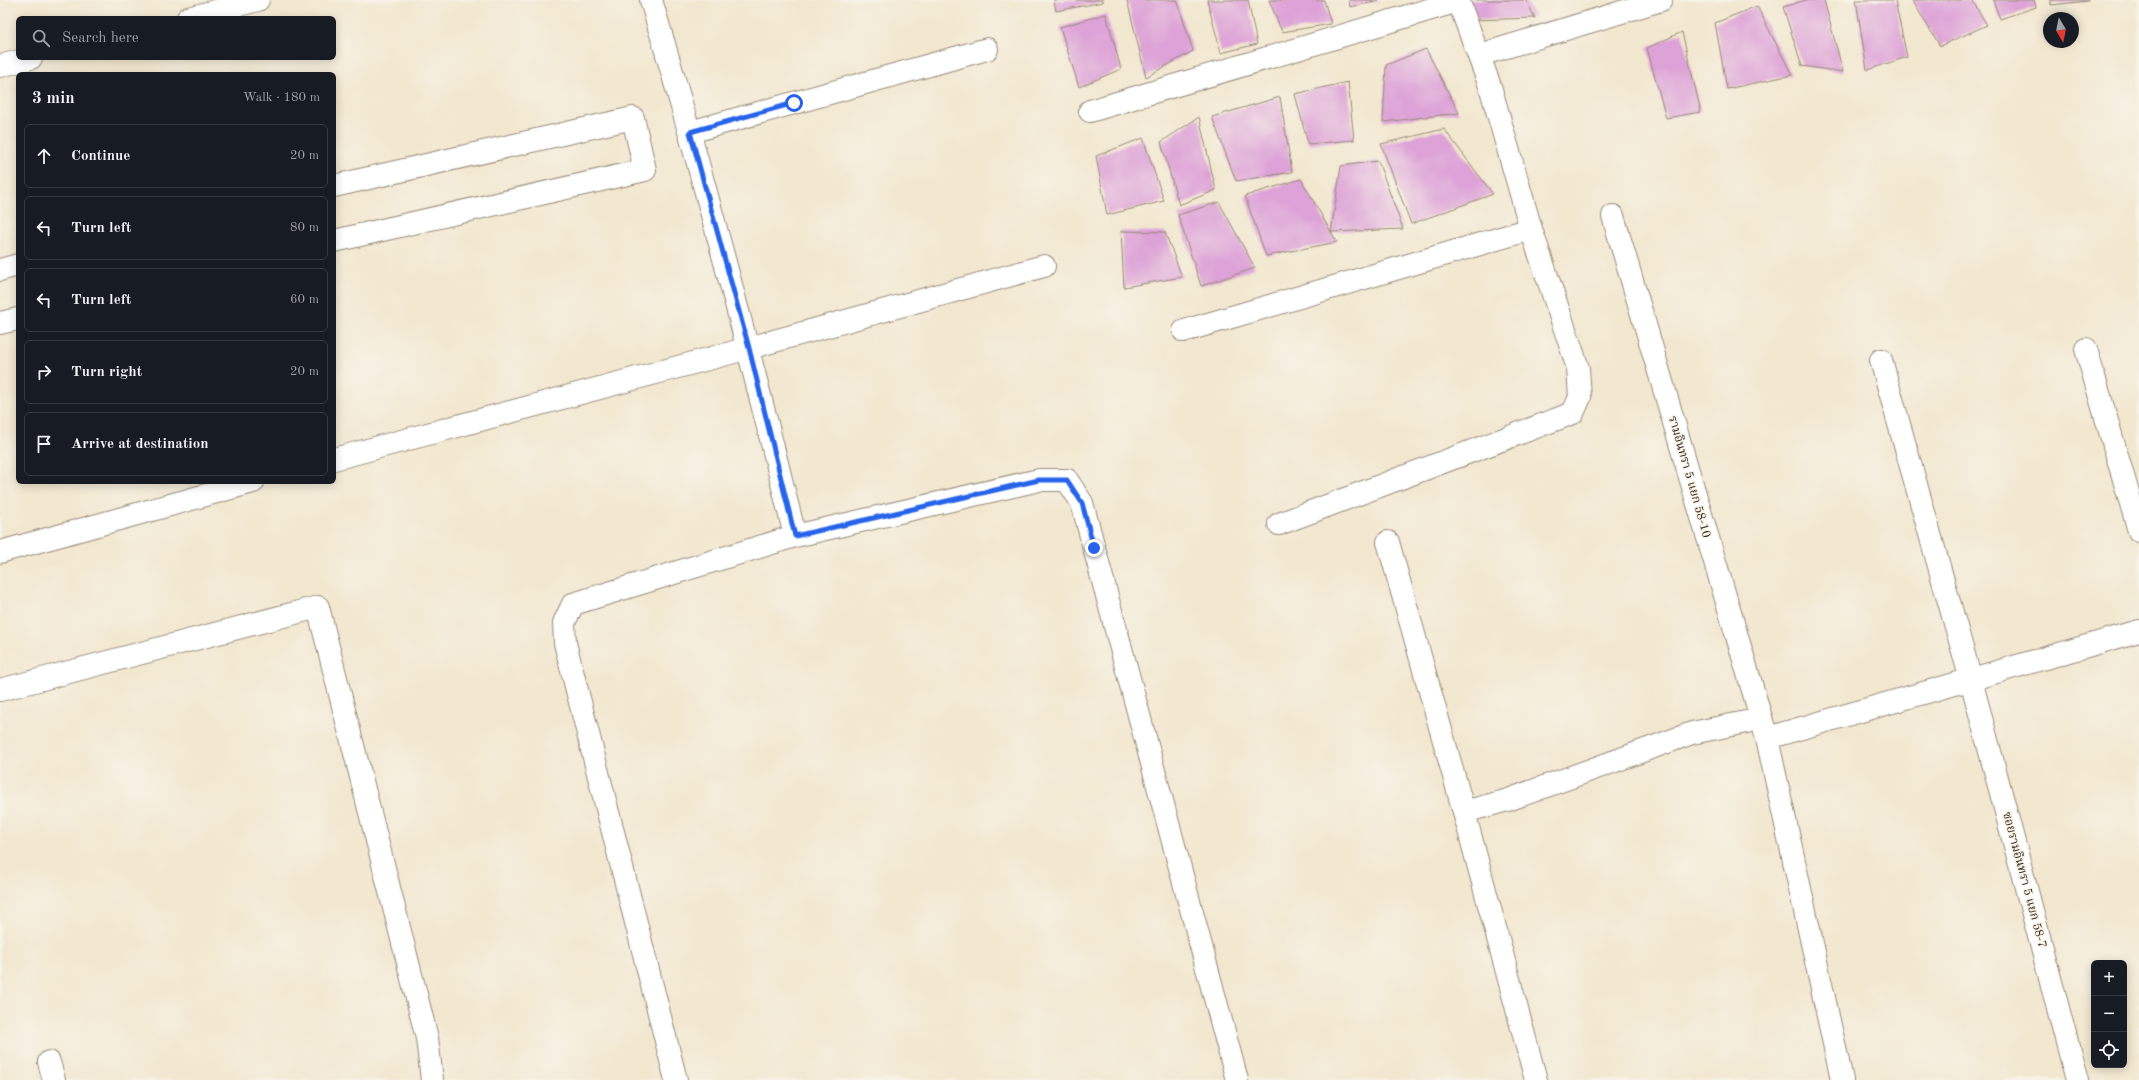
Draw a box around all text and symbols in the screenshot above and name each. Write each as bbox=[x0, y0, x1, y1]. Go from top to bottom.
north arrow bbox=[2043, 12, 2079, 48]
search box bbox=[16, 16, 336, 60]
icon: search bbox=[30, 27, 52, 49]
text: Search here bbox=[62, 31, 139, 46]
text: 3 min bbox=[32, 90, 75, 107]
text: Walk · 180 m bbox=[243, 91, 320, 104]
route start bbox=[785, 94, 803, 112]
icon: ahead bbox=[33, 145, 55, 167]
text: Continue bbox=[71, 149, 130, 164]
text: 20 m bbox=[290, 149, 319, 162]
icon: left bbox=[33, 217, 55, 239]
text: Turn left bbox=[71, 221, 131, 236]
text: 80 m bbox=[290, 221, 319, 234]
icon: left bbox=[33, 289, 55, 311]
text: Turn left bbox=[71, 293, 131, 308]
text: 60 m bbox=[290, 293, 319, 306]
icon: right bbox=[33, 361, 55, 383]
text: Turn right bbox=[71, 365, 142, 380]
text: 20 m bbox=[290, 365, 319, 378]
street label: รามอินทรา 5 แยก 58-10 bbox=[1666, 414, 1714, 539]
icon: arrive bbox=[33, 433, 55, 455]
text: Arrive at destination bbox=[71, 437, 209, 452]
route end bbox=[1085, 539, 1103, 557]
street label: ซอยรามอินทรา 5 แยก 58-7 bbox=[2000, 810, 2050, 949]
map controls bbox=[2091, 960, 2127, 1068]
button: + bbox=[2091, 960, 2127, 996]
button: − bbox=[2091, 996, 2127, 1032]
button: locate bbox=[2091, 1032, 2127, 1068]

